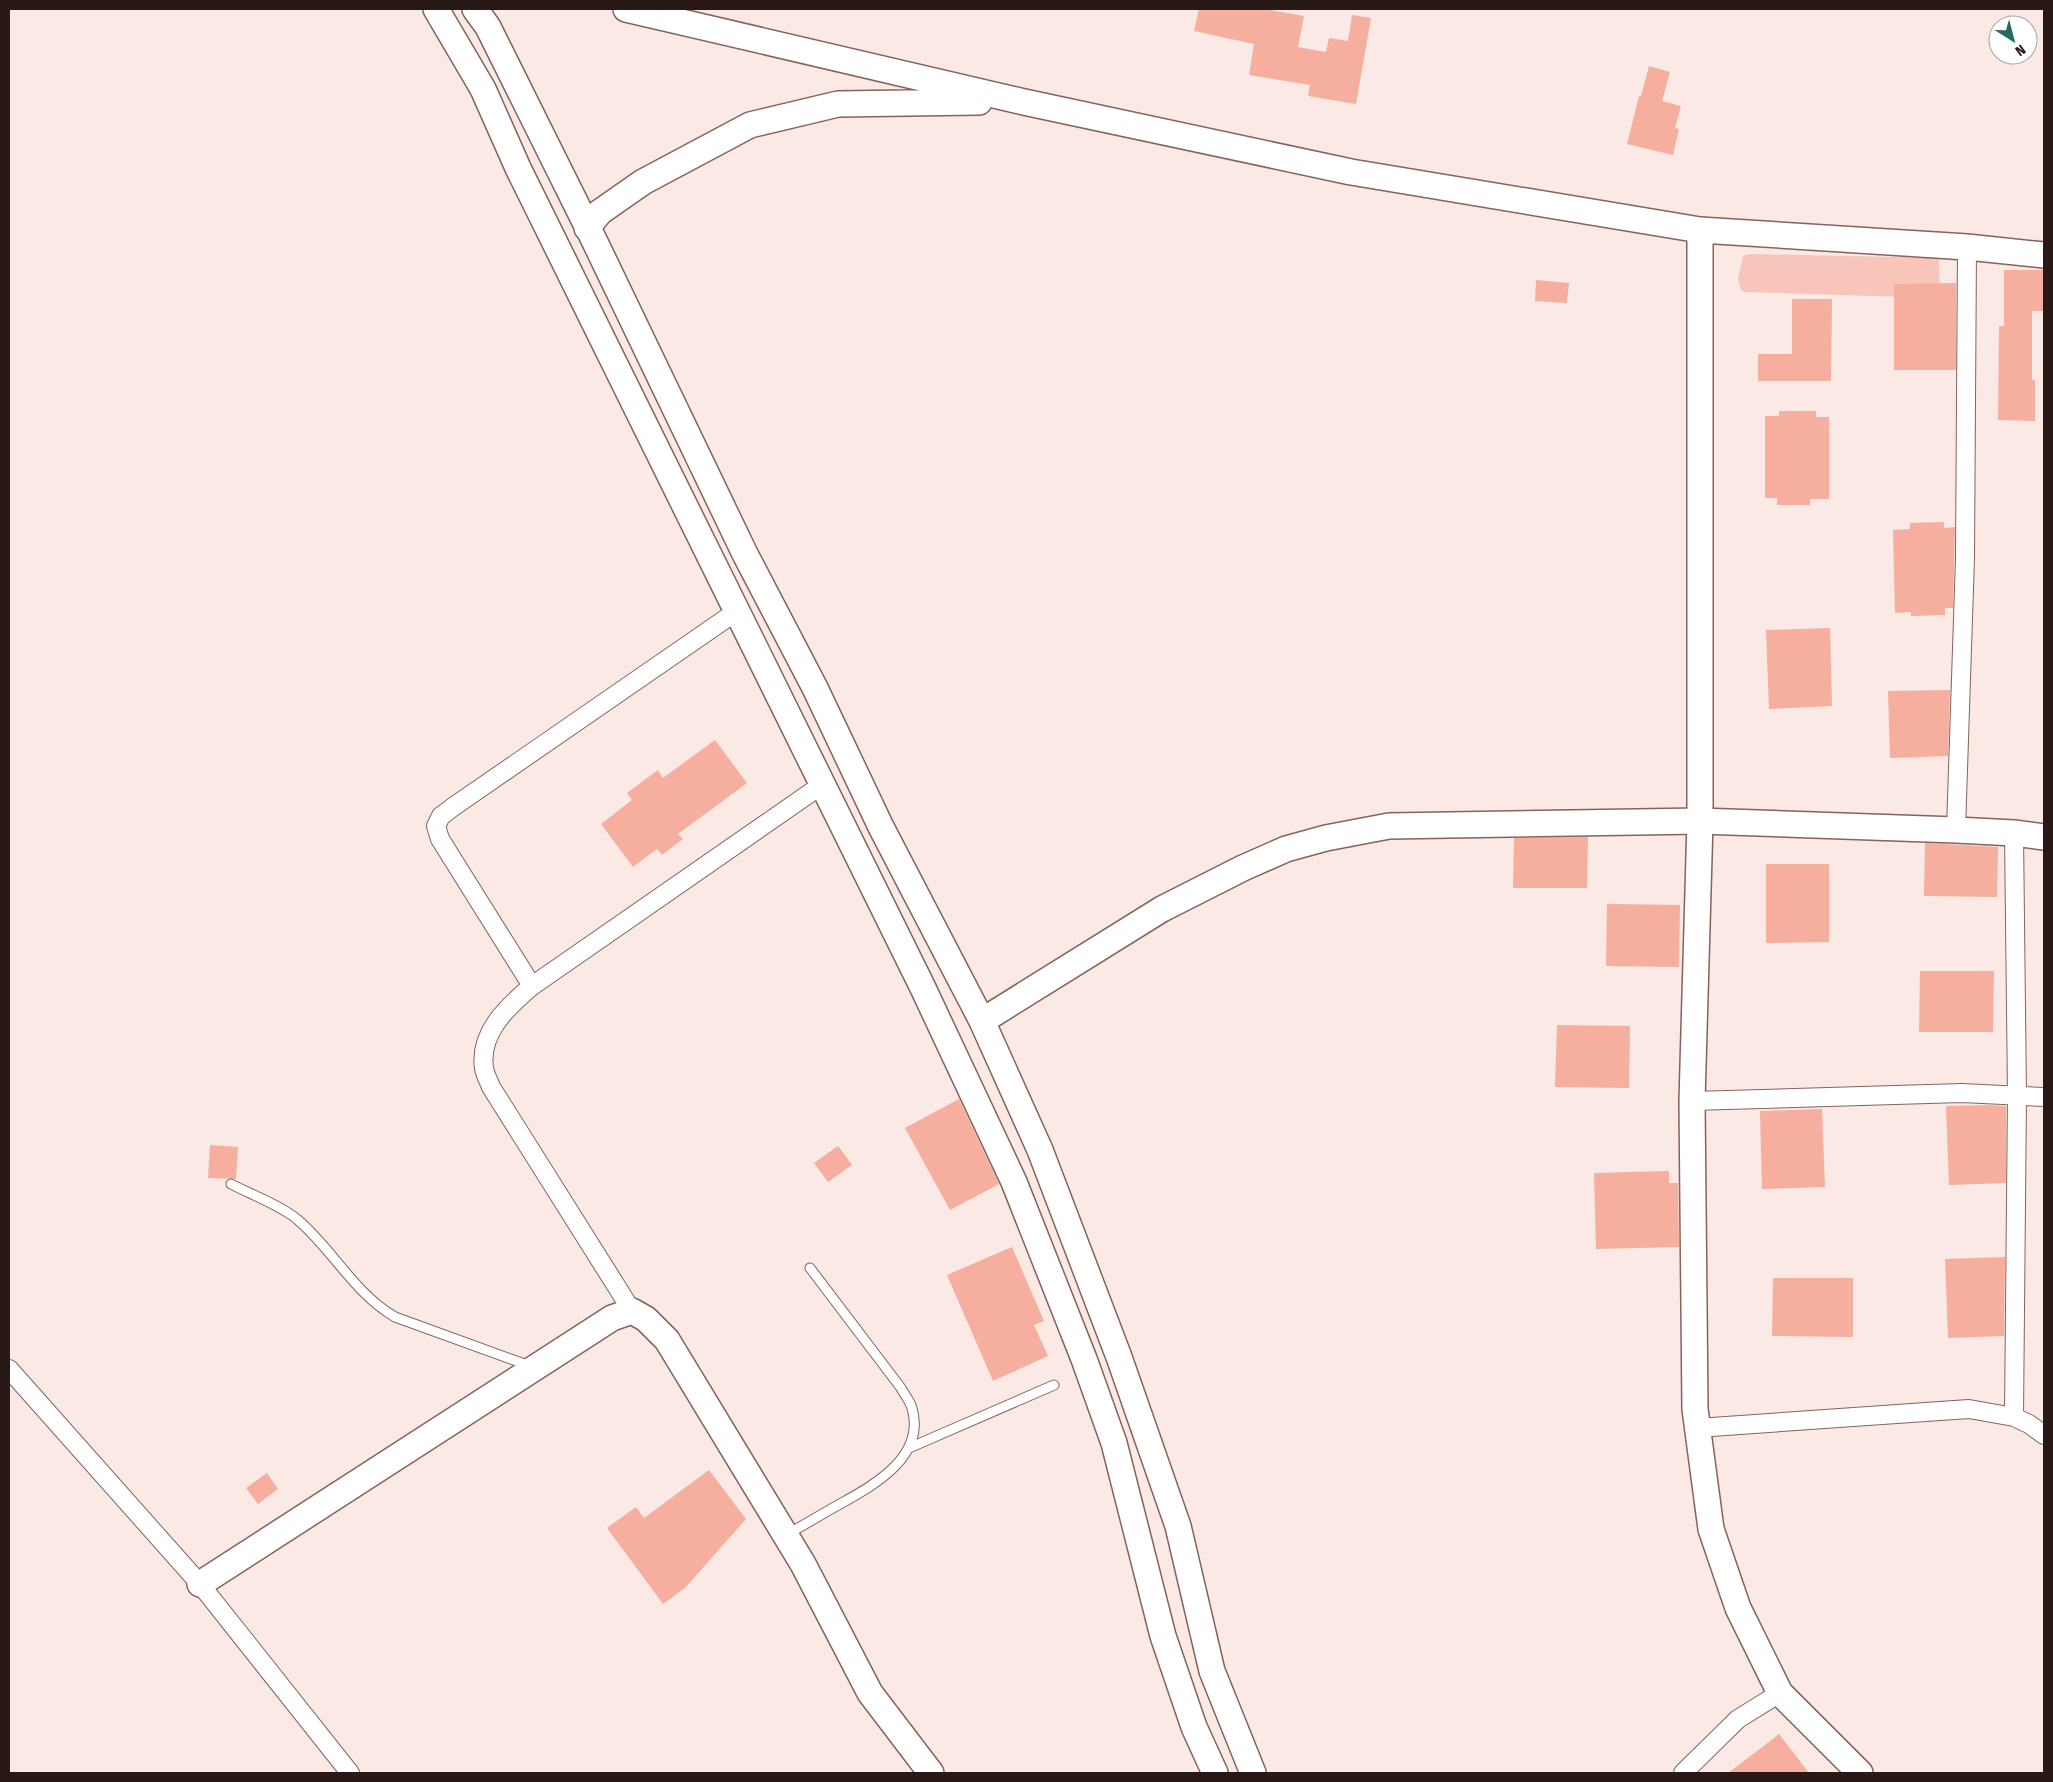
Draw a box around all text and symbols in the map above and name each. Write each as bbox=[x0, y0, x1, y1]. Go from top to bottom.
north arrow bbox=[1988, 15, 2038, 65]
text: N bbox=[2012, 41, 2029, 59]

